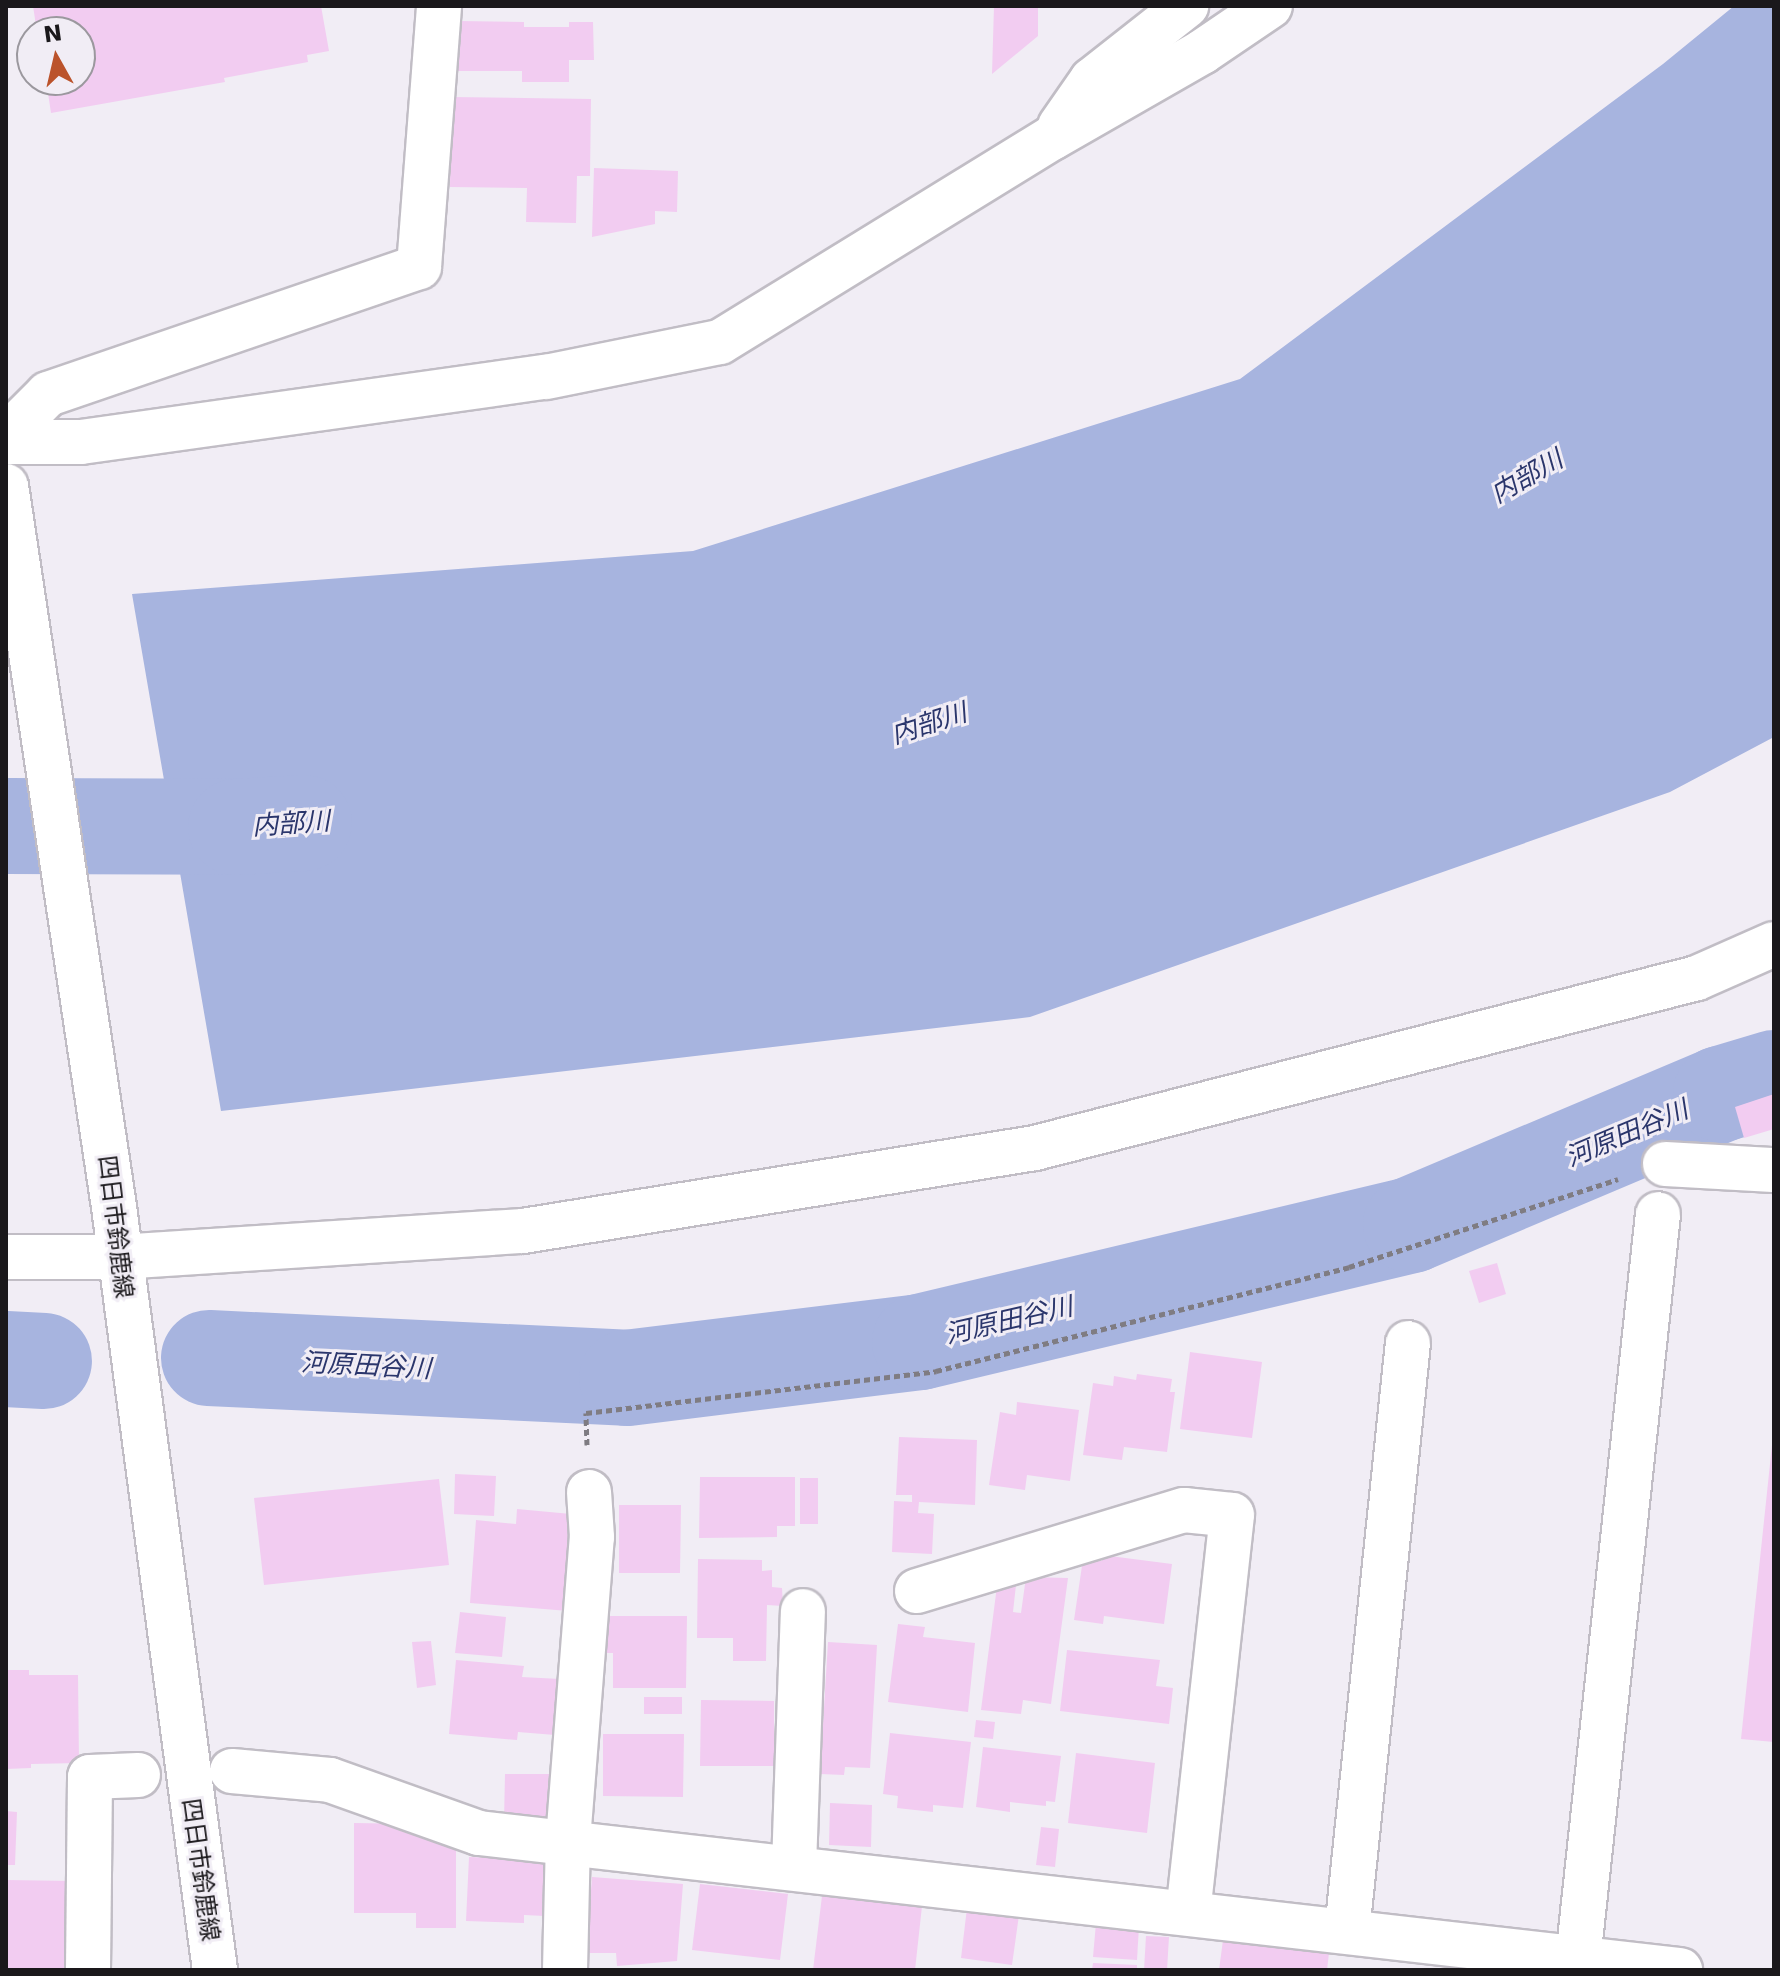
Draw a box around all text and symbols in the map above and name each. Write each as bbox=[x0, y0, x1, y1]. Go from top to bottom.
north arrow bbox=[16, 16, 96, 96]
text: N bbox=[42, 20, 64, 47]
water label: 内部川 bbox=[1485, 444, 1569, 510]
water label: 内部川 bbox=[887, 697, 971, 751]
water label: 内部川 bbox=[251, 806, 331, 842]
water label: 河原田谷川 bbox=[1561, 1094, 1693, 1174]
street label: 四日市鈴鹿線 bbox=[92, 1154, 138, 1300]
water label: 河原田谷川 bbox=[942, 1291, 1076, 1351]
water label: 河原田谷川 bbox=[300, 1347, 432, 1385]
street label: 四日市鈴鹿線 bbox=[176, 1797, 224, 1943]

